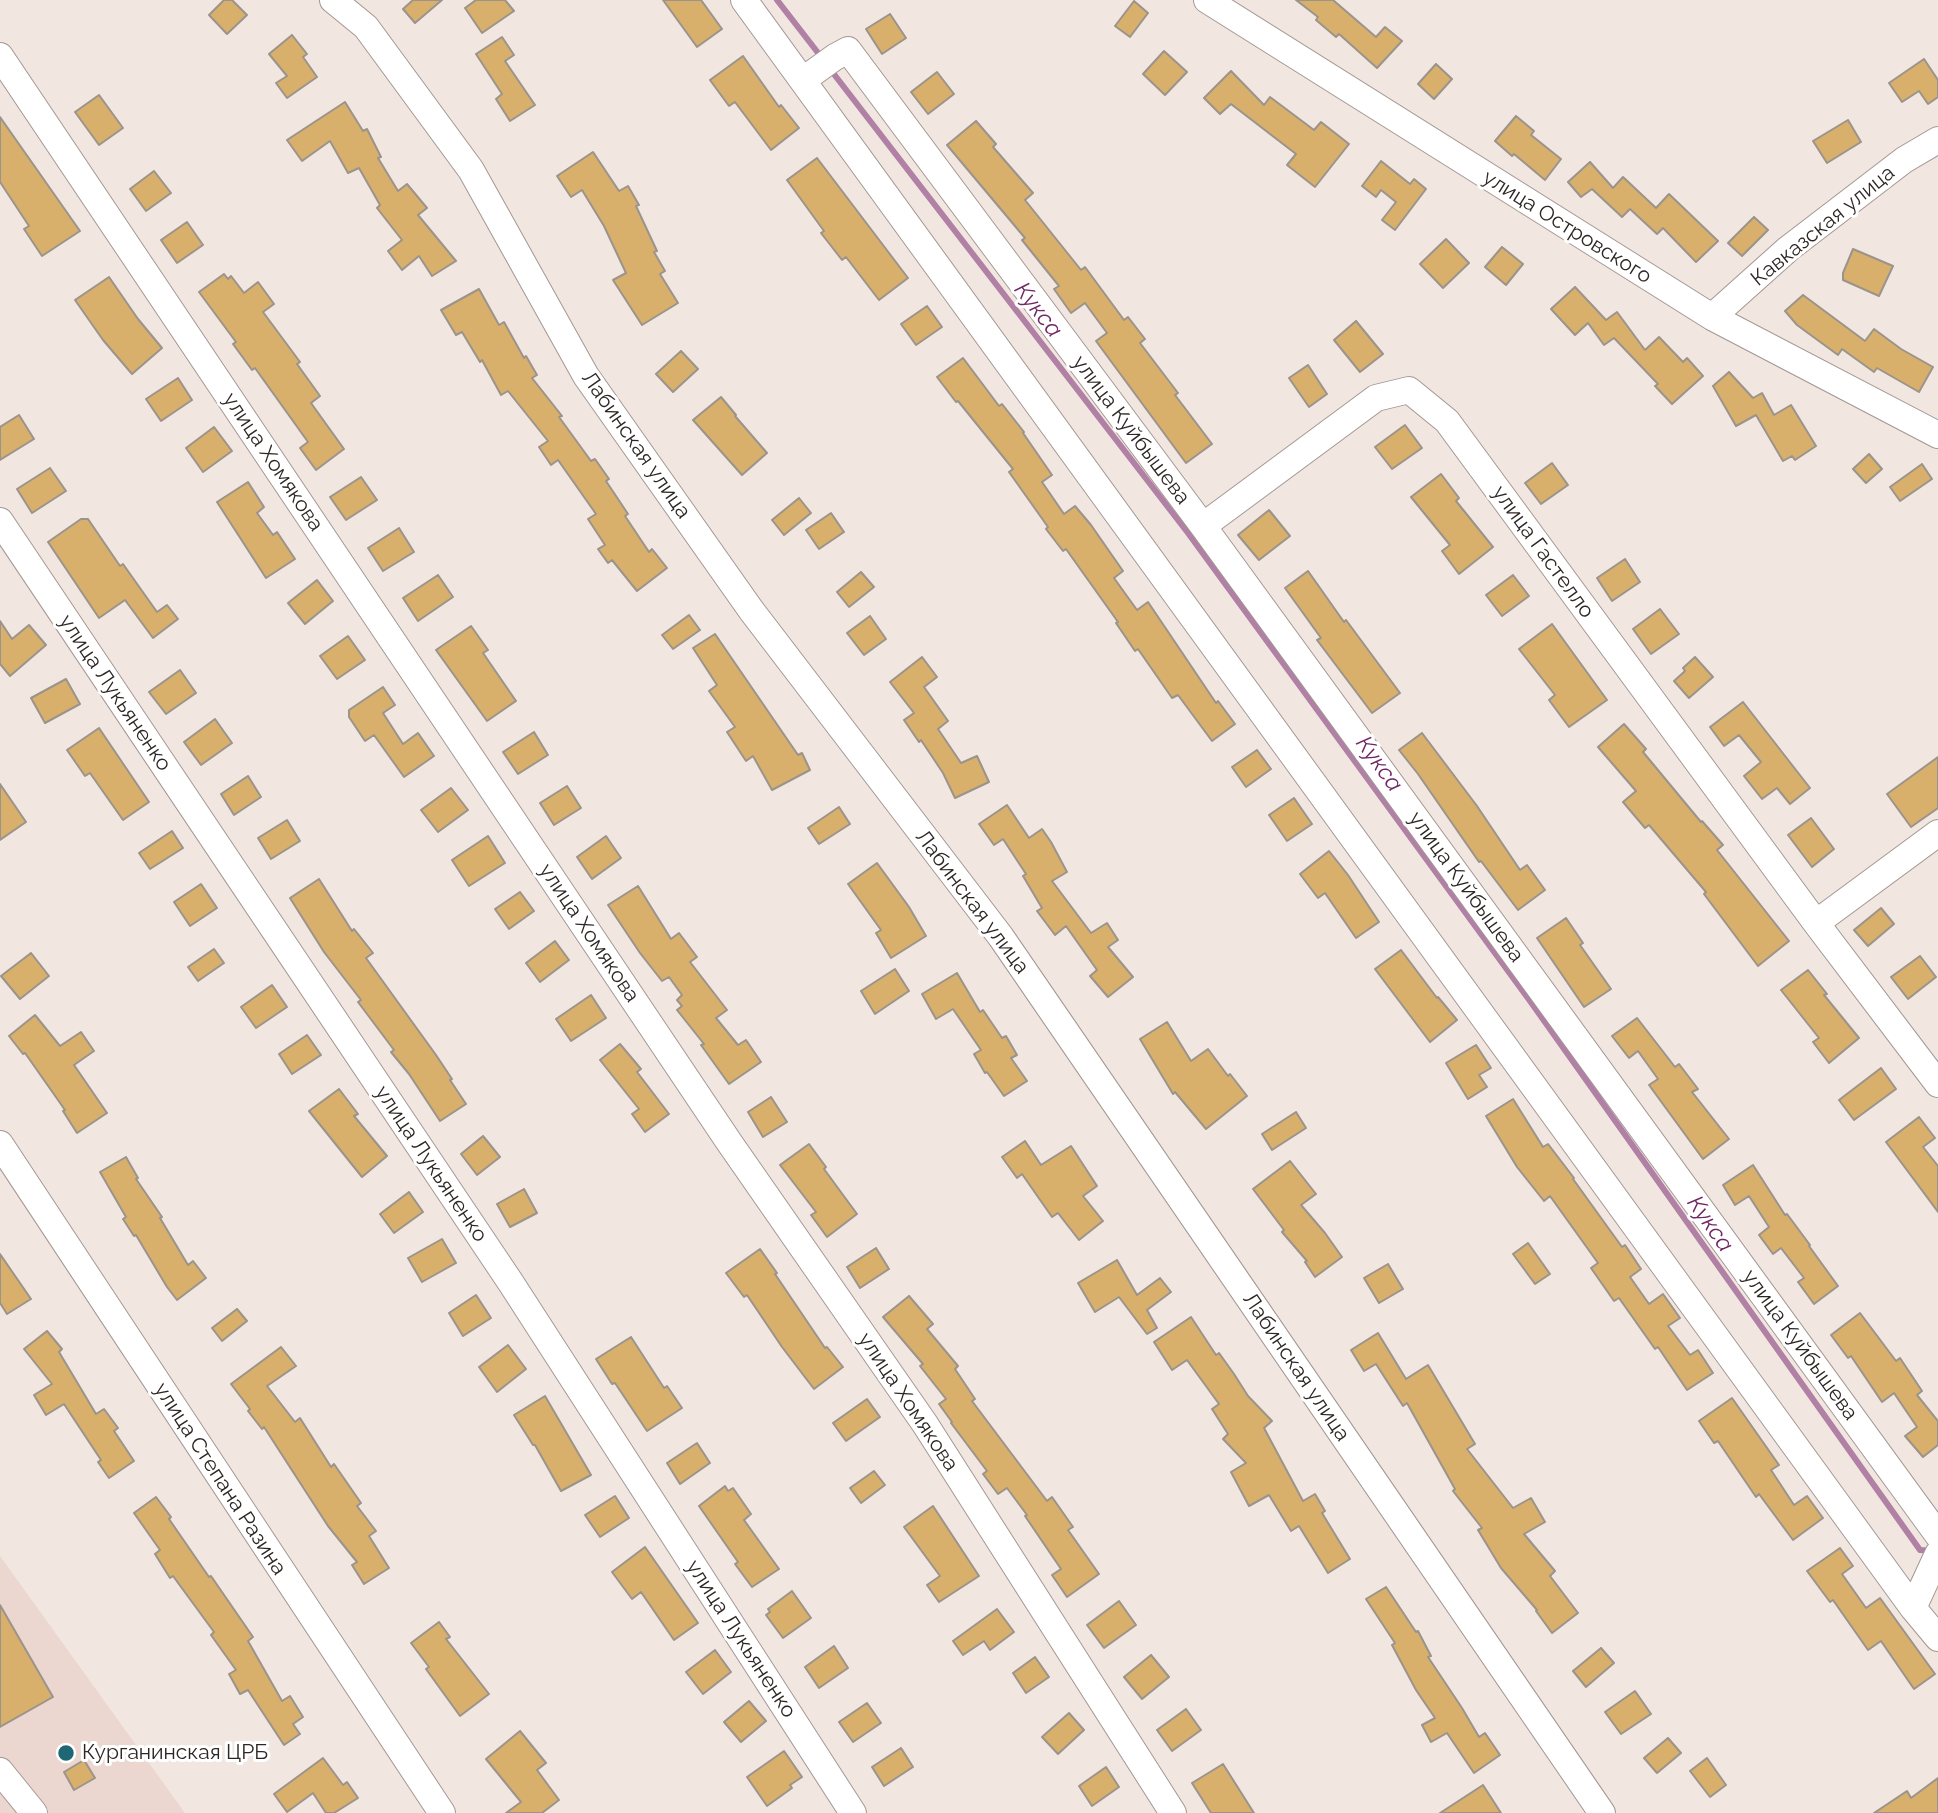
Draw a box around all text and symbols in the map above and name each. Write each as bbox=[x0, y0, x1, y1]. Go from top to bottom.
street label: Кавказская улица bbox=[1746, 160, 1900, 292]
street label: улица Островского bbox=[1478, 165, 1656, 289]
water label: Кукса bbox=[1008, 277, 1068, 343]
street label: улица Куйбышева bbox=[1067, 351, 1195, 509]
street label: Лабинская улица bbox=[576, 367, 696, 523]
street label: улица Хомякова bbox=[217, 388, 329, 536]
street label: улица Гастелло bbox=[1487, 481, 1599, 623]
street label: улица Лукьяненко bbox=[53, 610, 177, 776]
water label: Кукса bbox=[1350, 731, 1408, 797]
street label: улица Куйбышева bbox=[1403, 807, 1529, 967]
street label: Лабинская улица bbox=[910, 825, 1034, 979]
street label: улица Хомякова bbox=[533, 859, 645, 1007]
street label: улица Лукьяненко bbox=[369, 1081, 493, 1247]
water label: Кукса bbox=[1681, 1191, 1739, 1257]
street label: улица Куйбышева bbox=[1737, 1265, 1863, 1425]
street label: Лабинская улица bbox=[1237, 1288, 1355, 1446]
street label: улица Хомякова bbox=[852, 1328, 964, 1476]
street label: улица Степана Разина bbox=[148, 1378, 292, 1580]
street label: улица Лукьяненко bbox=[681, 1555, 801, 1723]
place label: Курганинская ЦРБ bbox=[82, 1740, 268, 1766]
marker: Курганинская ЦРБ bbox=[56, 1743, 76, 1763]

